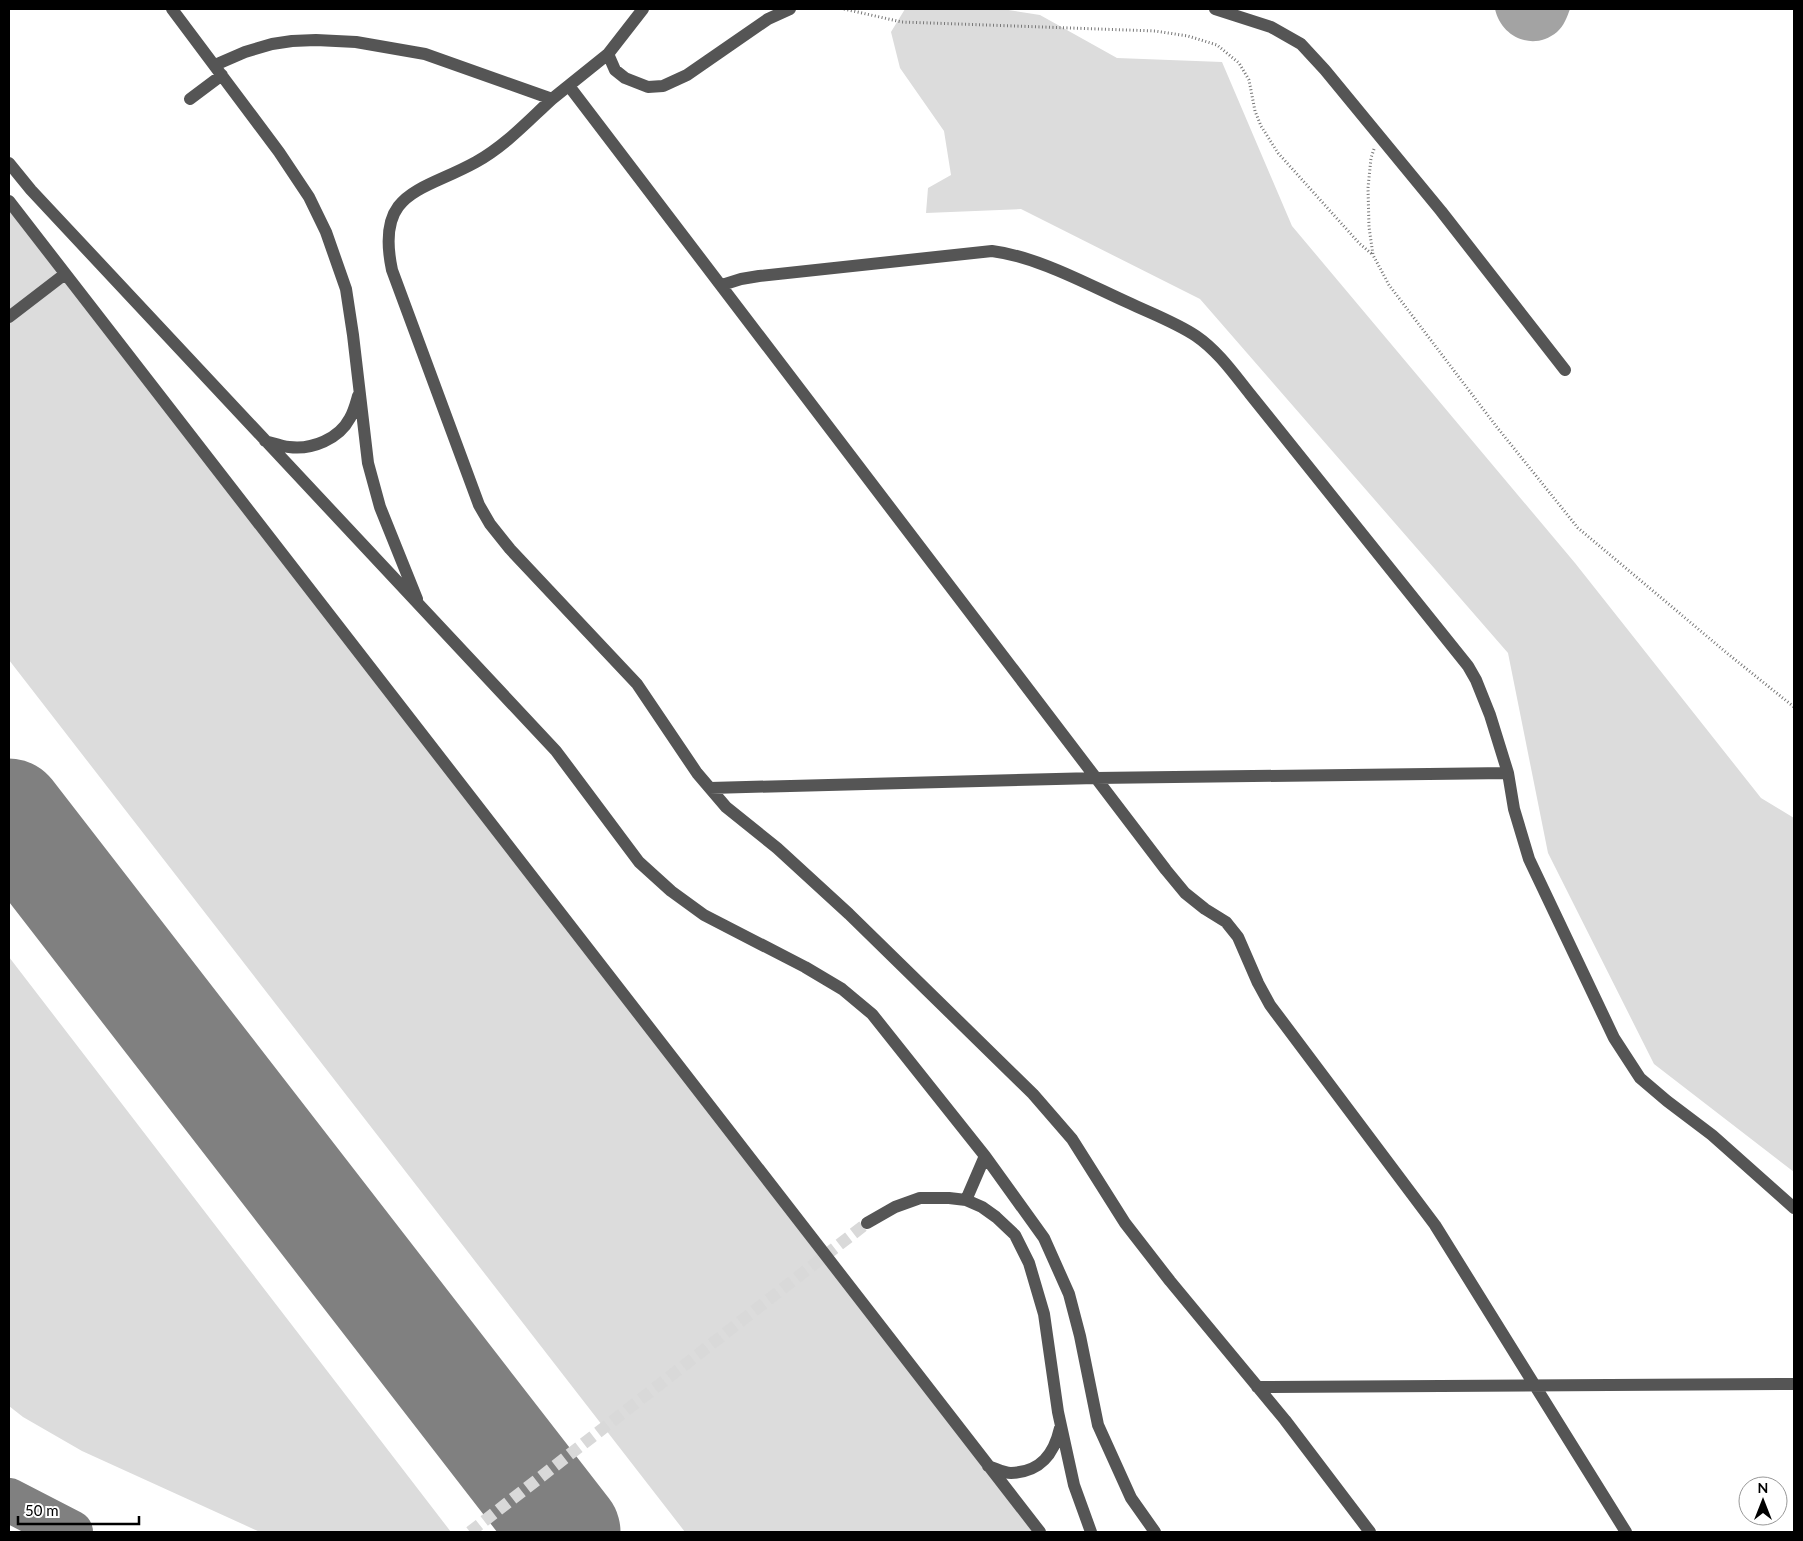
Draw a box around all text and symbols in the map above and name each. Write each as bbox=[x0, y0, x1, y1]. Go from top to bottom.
north arrow bbox=[1738, 1476, 1788, 1526]
text: N bbox=[1758, 1479, 1768, 1496]
scale bar bbox=[18, 1494, 139, 1526]
text: 50 m bbox=[25, 1501, 59, 1519]

